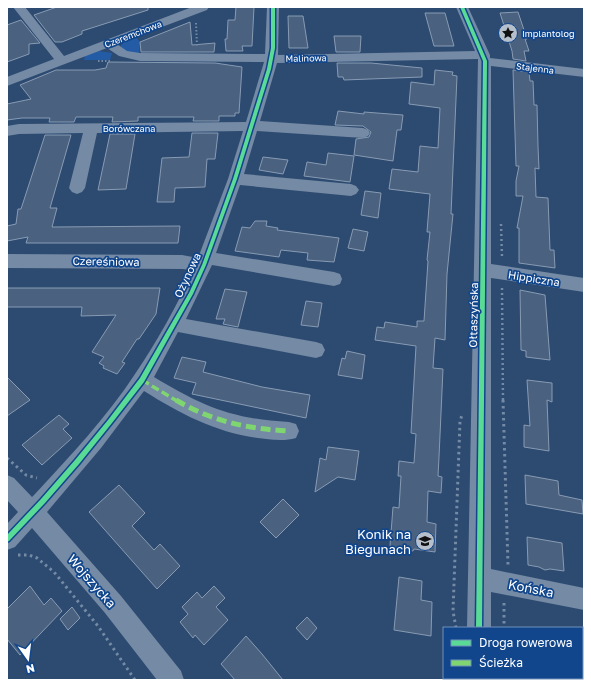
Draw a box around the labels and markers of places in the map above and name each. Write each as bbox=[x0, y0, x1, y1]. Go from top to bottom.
place icon: Implantolog bbox=[497, 22, 519, 44]
place label: Implantolog bbox=[522, 28, 574, 39]
place label: Konik na Biegunach bbox=[345, 526, 411, 557]
school or university icon: Konik na Biegunach bbox=[414, 530, 436, 552]

